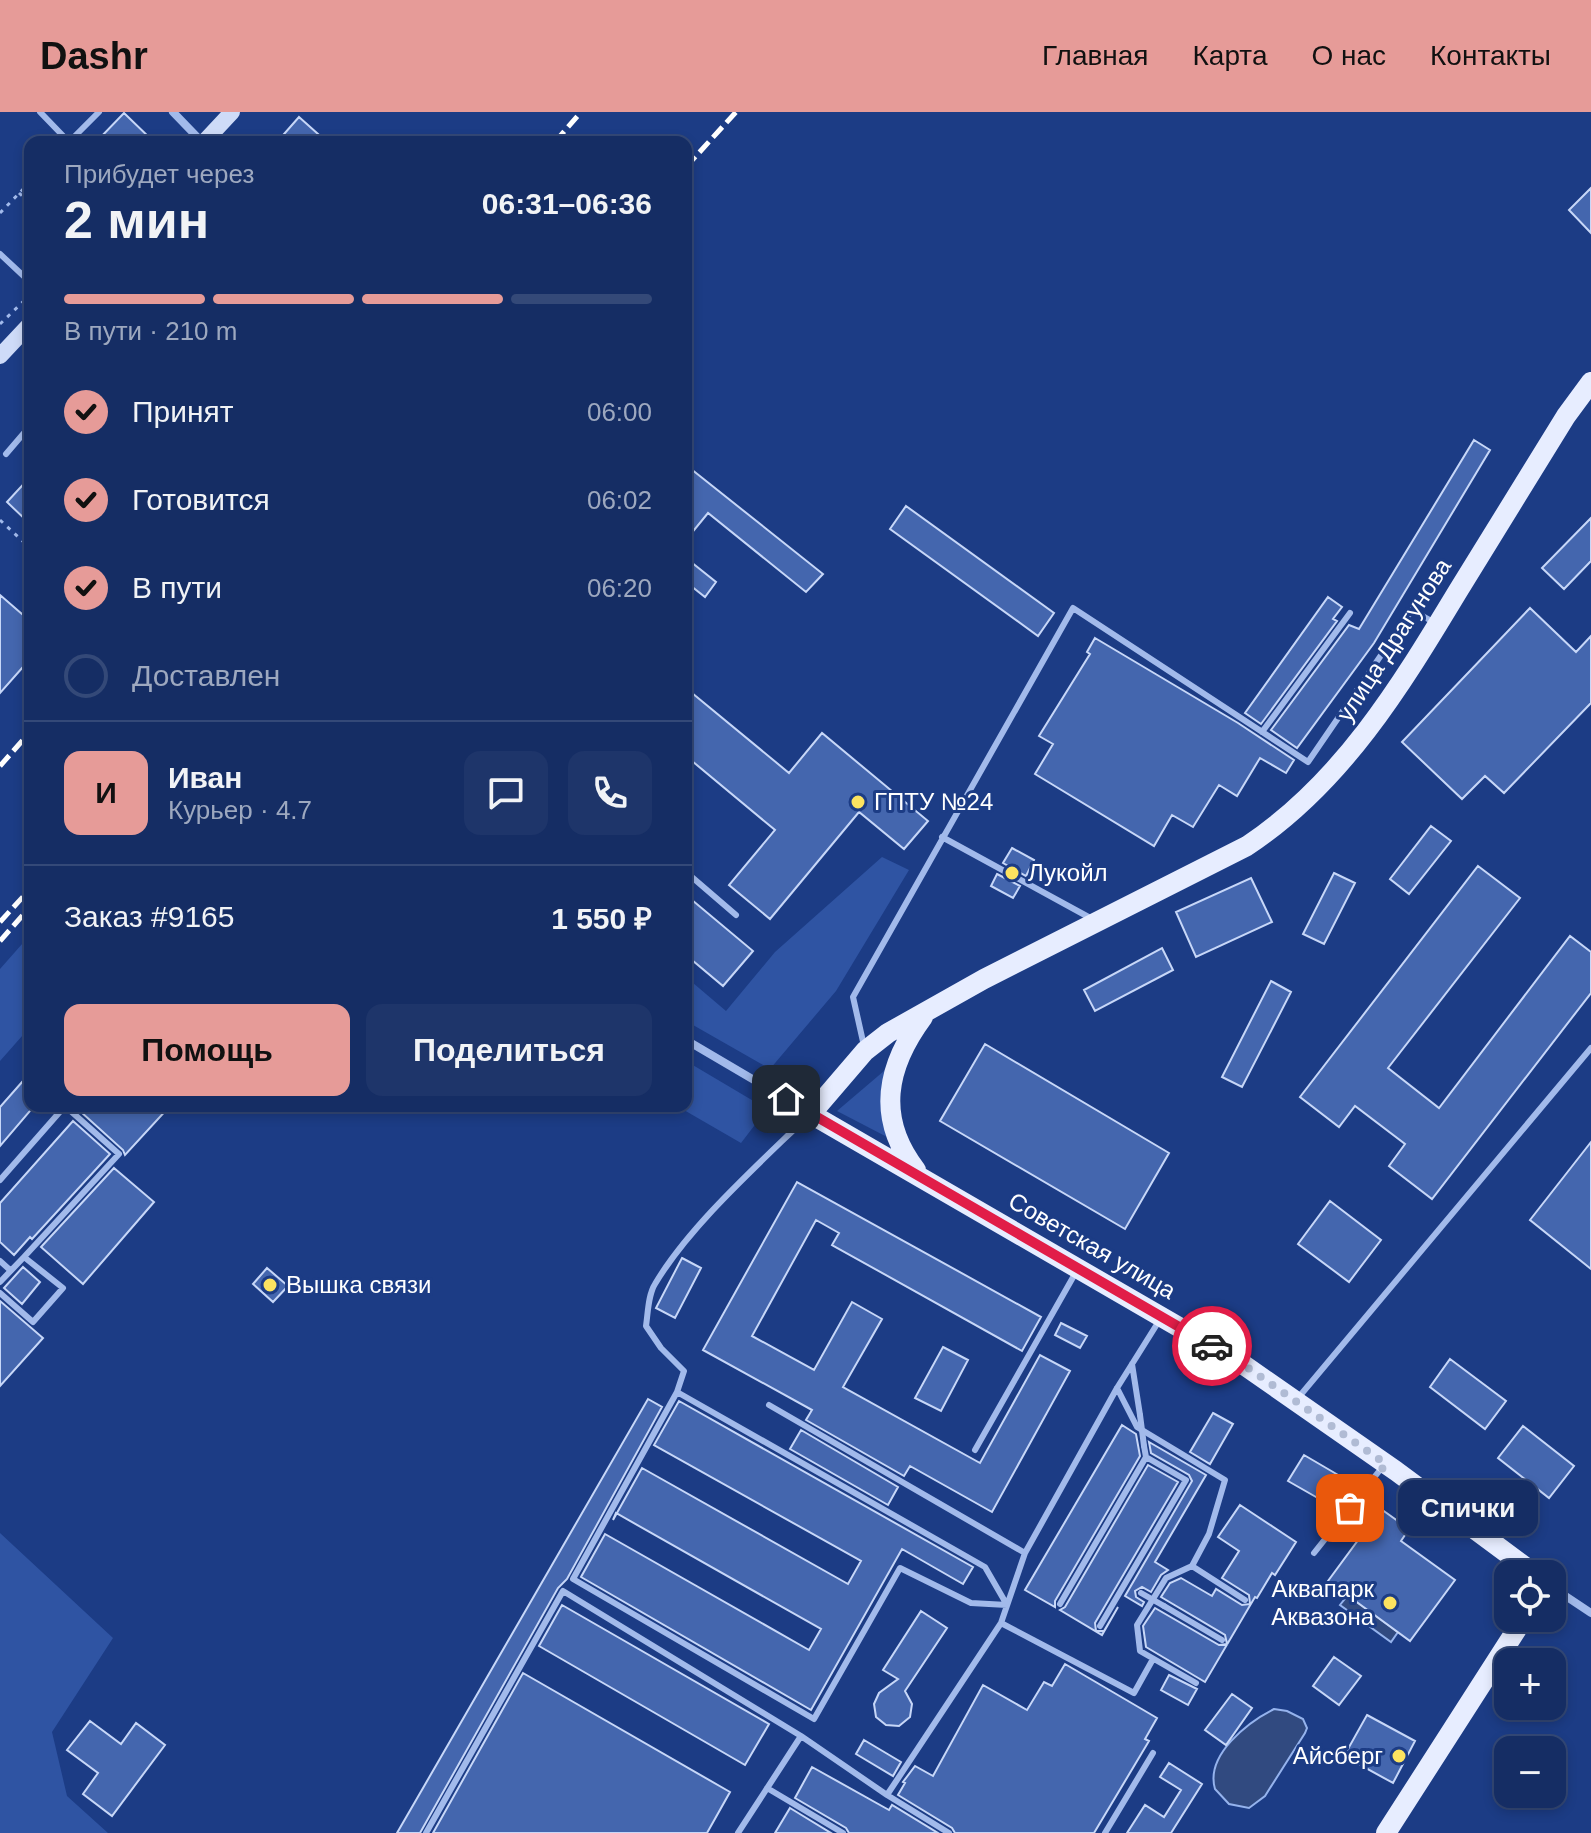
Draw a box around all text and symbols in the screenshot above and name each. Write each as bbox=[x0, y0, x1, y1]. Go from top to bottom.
text: Dashr bbox=[40, 35, 148, 77]
text: Главная bbox=[1042, 40, 1149, 71]
text: Карта bbox=[1193, 40, 1267, 71]
text: О нас bbox=[1311, 40, 1386, 71]
text: Контакты bbox=[1430, 40, 1551, 71]
text: Прибудет через bbox=[64, 159, 254, 189]
text: 06:31–06:36 bbox=[482, 187, 652, 220]
text: 2 мин bbox=[64, 191, 209, 249]
text: В пути · 210 m bbox=[64, 316, 237, 346]
icon: check bbox=[64, 390, 108, 434]
text: Принят bbox=[132, 395, 234, 428]
text: 06:00 bbox=[587, 397, 652, 427]
icon: check bbox=[64, 478, 108, 522]
text: Готовится bbox=[132, 483, 270, 516]
text: 06:02 bbox=[587, 485, 652, 515]
street label: улица Драгунова bbox=[1331, 553, 1457, 726]
icon: check bbox=[64, 566, 108, 610]
text: В пути bbox=[132, 571, 222, 604]
text: 06:20 bbox=[587, 573, 652, 603]
text: Доставлен bbox=[132, 659, 280, 692]
button: chat bbox=[464, 751, 548, 835]
button: phone bbox=[568, 751, 652, 835]
text: Иван bbox=[168, 761, 242, 794]
text: И bbox=[95, 776, 117, 809]
place label: ГПТУ №24 bbox=[874, 788, 993, 815]
marker: ГПТУ №24 bbox=[849, 793, 867, 811]
text: Курьер · 4.7 bbox=[168, 795, 312, 825]
place label: Лукойл bbox=[1028, 859, 1108, 886]
marker: Лукойл bbox=[1003, 864, 1021, 882]
text: Заказ #9165 bbox=[64, 900, 234, 933]
text: 1 550 ₽ bbox=[551, 902, 652, 935]
button: Помощь bbox=[64, 1004, 350, 1096]
button: Поделиться bbox=[366, 1004, 652, 1096]
pin bbox=[752, 1065, 820, 1133]
icon: home bbox=[764, 1077, 808, 1121]
street label: Советская улица bbox=[1004, 1187, 1181, 1305]
place label: Вышка связи bbox=[286, 1271, 431, 1298]
marker: Вышка связи bbox=[261, 1276, 279, 1294]
courier bbox=[1172, 1306, 1252, 1386]
icon: car bbox=[1190, 1324, 1234, 1368]
pin bbox=[1316, 1474, 1384, 1542]
callout: Спички bbox=[1398, 1480, 1538, 1536]
icon: bag bbox=[1328, 1486, 1372, 1530]
text: Спички bbox=[1421, 1493, 1515, 1523]
map controls bbox=[1494, 1560, 1566, 1808]
button: locate bbox=[1494, 1560, 1566, 1632]
place label: Аквапарк Аквазона bbox=[1271, 1575, 1375, 1630]
marker: Аквапарк Аквазона bbox=[1381, 1594, 1399, 1612]
button: + bbox=[1494, 1648, 1566, 1720]
button: − bbox=[1494, 1736, 1566, 1808]
place label: Айсберг bbox=[1293, 1742, 1383, 1769]
marker: Айсберг bbox=[1390, 1747, 1408, 1765]

